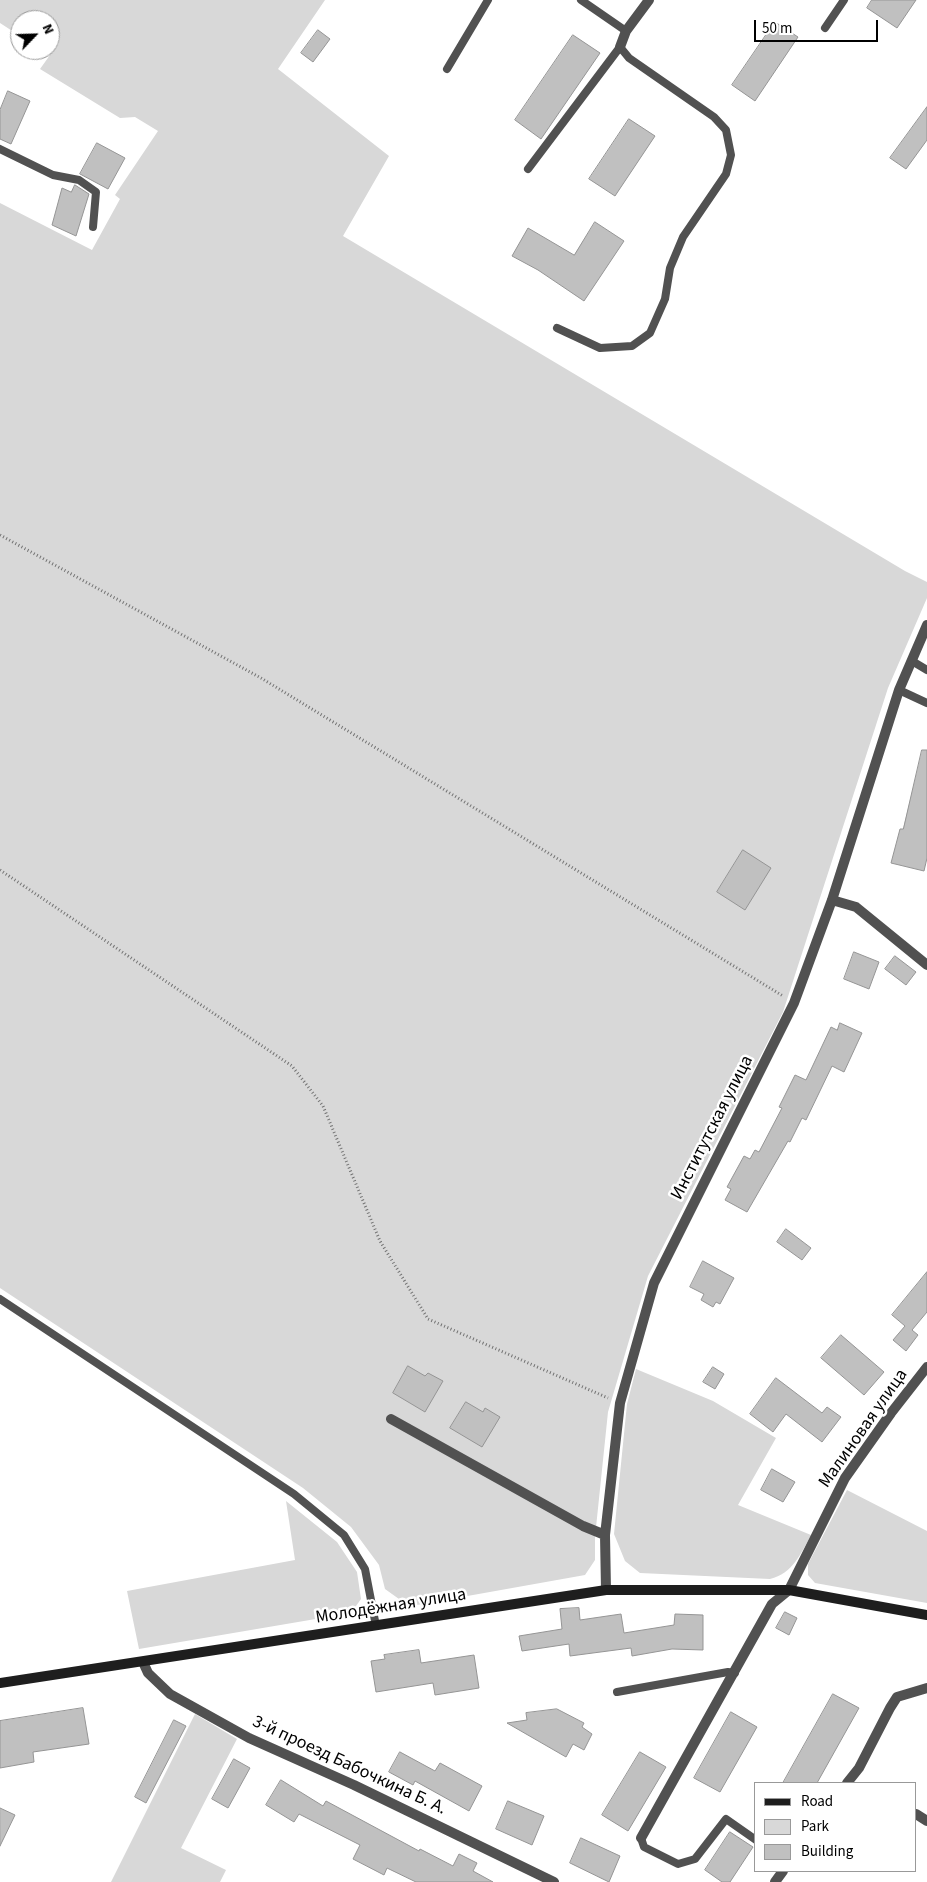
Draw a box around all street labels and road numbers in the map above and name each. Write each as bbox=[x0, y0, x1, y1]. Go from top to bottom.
street label: Институтская улица bbox=[667, 1052, 759, 1204]
street label: Малиновая улица bbox=[815, 1365, 913, 1493]
street label: Молодёжная улица bbox=[314, 1584, 468, 1630]
street label: 3-й проезд Бабочкина Б. А. bbox=[249, 1712, 449, 1820]

